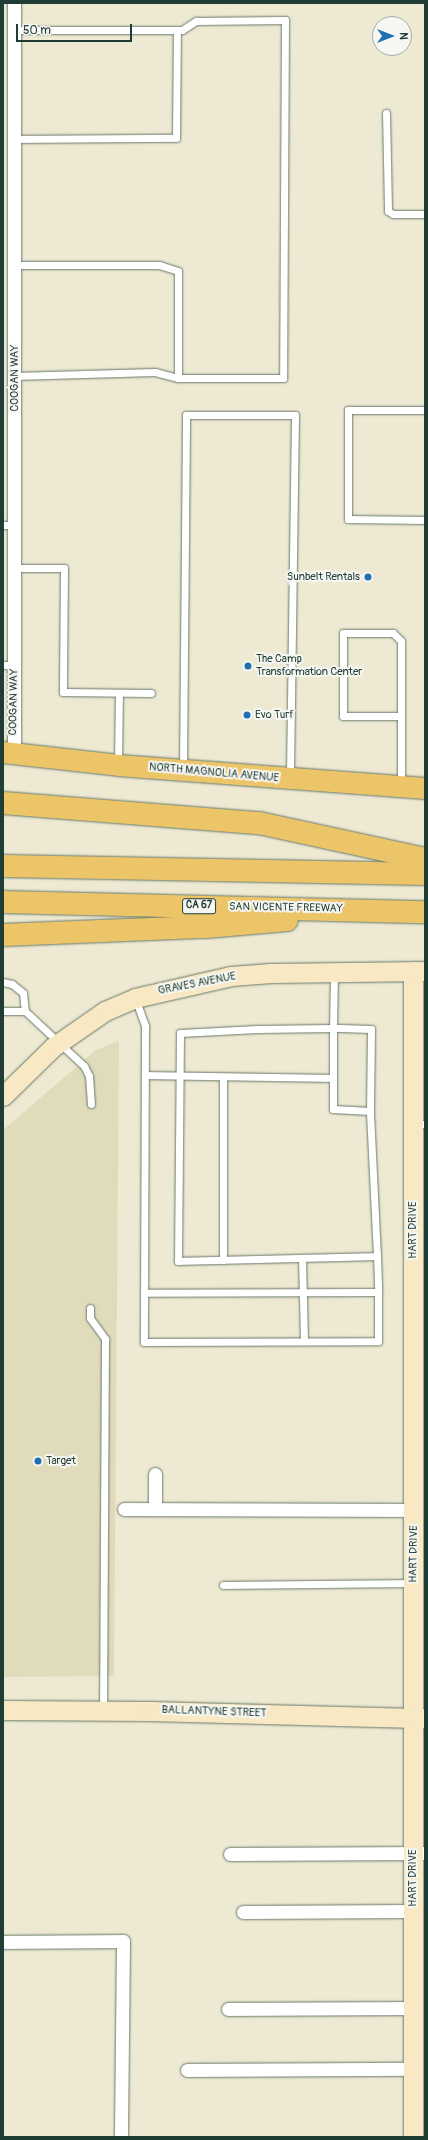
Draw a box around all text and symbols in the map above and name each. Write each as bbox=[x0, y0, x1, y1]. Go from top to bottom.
scale bar bbox=[18, 16, 134, 42]
north arrow bbox=[372, 16, 412, 56]
text: 50 m bbox=[23, 23, 51, 38]
text: N bbox=[397, 32, 410, 40]
street label: COOGAN WAY bbox=[8, 345, 22, 411]
place label: Sunbelt Rentals bbox=[287, 570, 360, 584]
marker: Sunbelt Rentals bbox=[363, 572, 373, 582]
place label: The Camp Transformation Center bbox=[256, 653, 362, 679]
marker: The Camp Transformation Center bbox=[243, 661, 253, 671]
street label: COOGAN WAY bbox=[7, 668, 21, 736]
place label: Evo Turf bbox=[255, 708, 294, 722]
marker: Evo Turf bbox=[242, 710, 252, 720]
street label: NORTH MAGNOLIA AVENUE bbox=[148, 761, 280, 785]
road number: CA 67 bbox=[182, 898, 216, 914]
street label: SAN VICENTE FREEWAY bbox=[229, 900, 343, 916]
street label: GRAVES AVENUE bbox=[157, 970, 237, 998]
street label: HART DRIVE bbox=[406, 1201, 420, 1259]
place label: Target bbox=[46, 1454, 76, 1468]
marker: Target bbox=[33, 1456, 43, 1466]
street label: HART DRIVE bbox=[407, 1525, 421, 1583]
street label: BALLANTYNE STREET bbox=[161, 1704, 267, 1720]
street label: HART DRIVE bbox=[406, 1849, 420, 1907]

